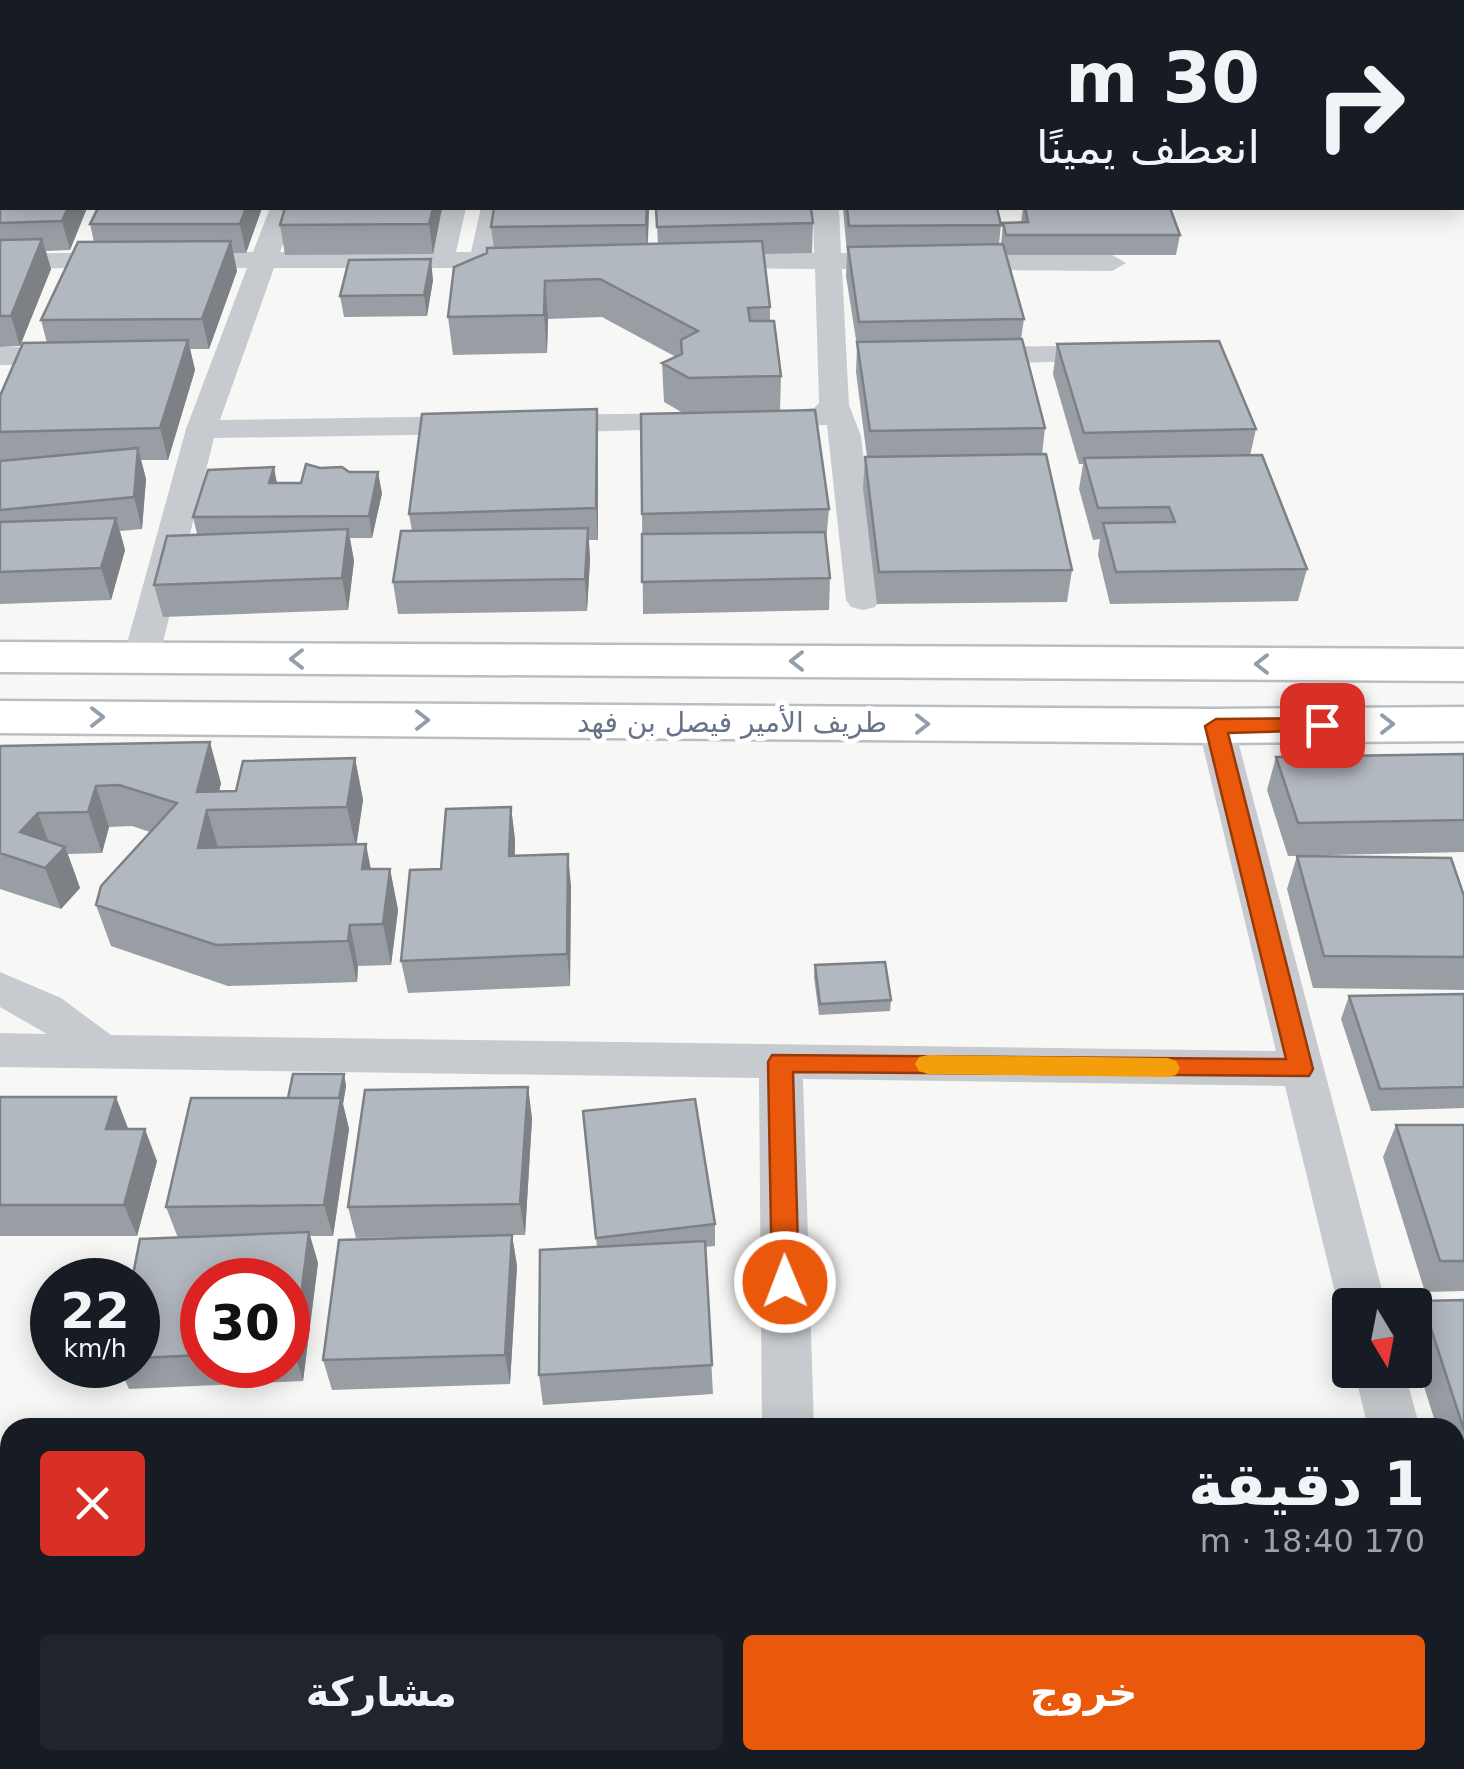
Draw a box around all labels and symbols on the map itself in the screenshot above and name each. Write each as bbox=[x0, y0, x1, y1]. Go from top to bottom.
one-way arrow bbox=[288, 648, 304, 670]
one-way arrow bbox=[788, 651, 804, 672]
one-way arrow bbox=[1253, 653, 1268, 675]
pin bbox=[1280, 683, 1365, 768]
street label: طريف الأمير فيصل بن فهد bbox=[577, 704, 887, 739]
one-way arrow bbox=[90, 706, 106, 728]
one-way arrow bbox=[416, 709, 431, 731]
one-way arrow bbox=[915, 713, 931, 734]
one-way arrow bbox=[1380, 714, 1396, 735]
position arrow bbox=[733, 1230, 837, 1334]
speed limit sign: 30 bbox=[180, 1258, 310, 1388]
north arrow bbox=[1332, 1288, 1432, 1388]

